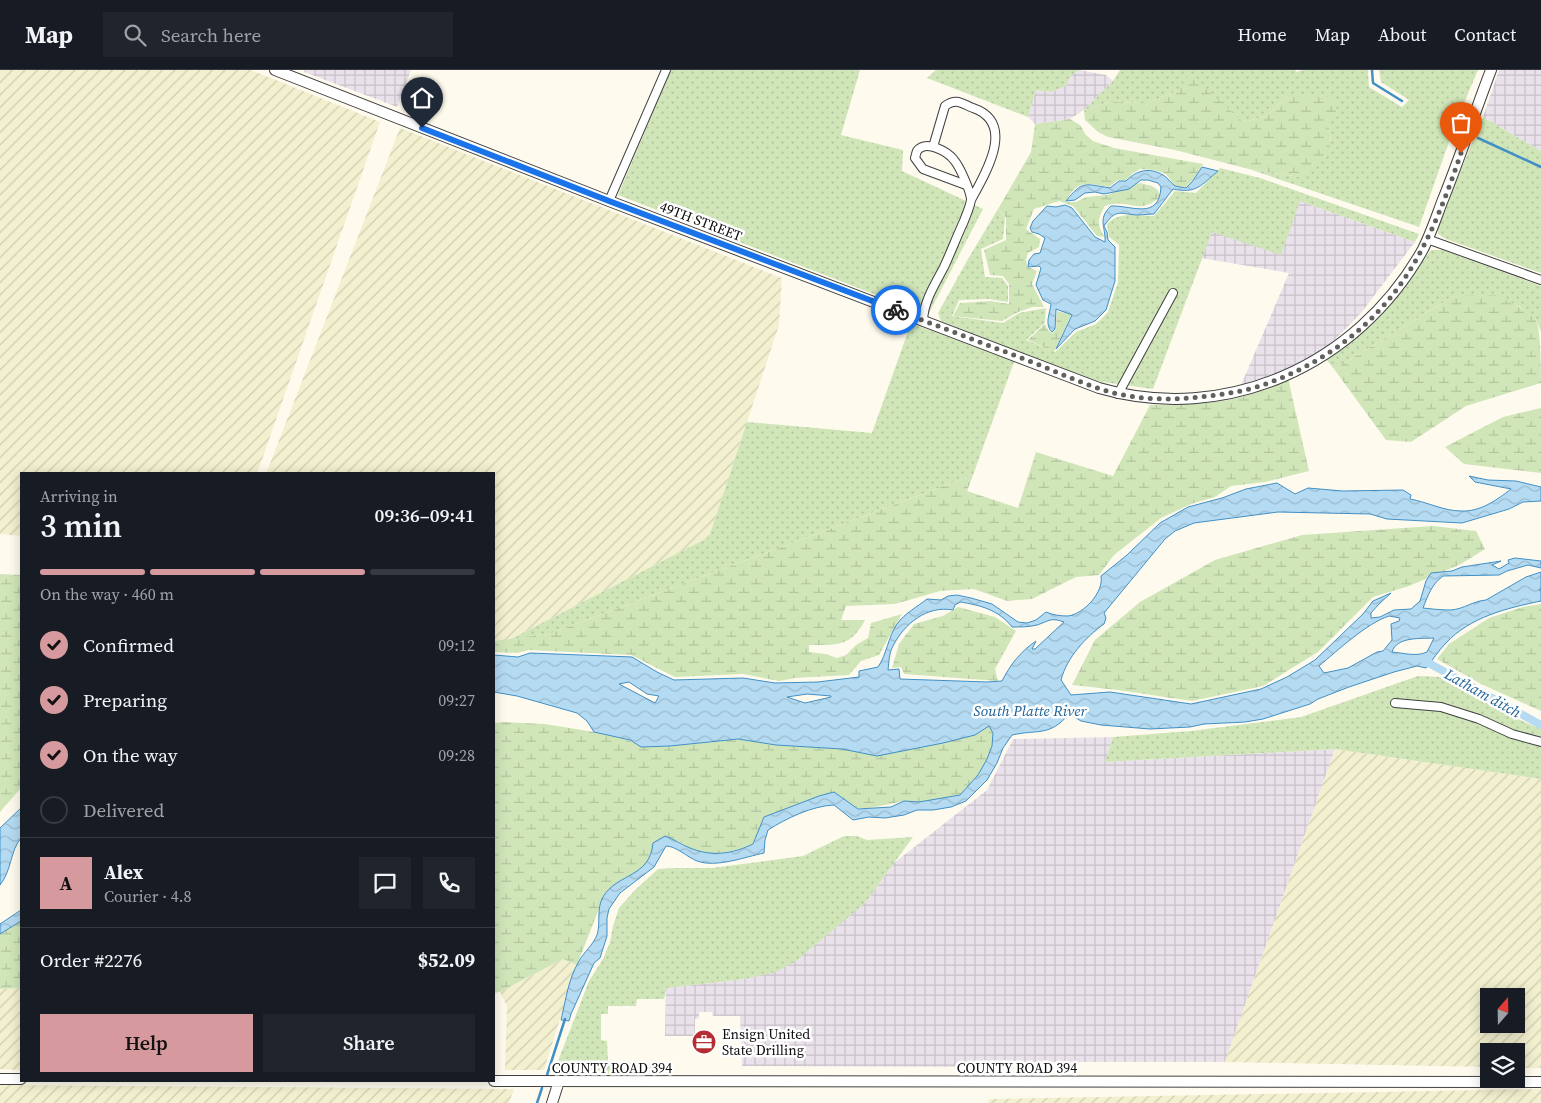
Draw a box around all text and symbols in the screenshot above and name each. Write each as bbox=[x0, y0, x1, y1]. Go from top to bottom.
search box bbox=[103, 12, 453, 57]
text: Map bbox=[25, 18, 73, 51]
icon: search bbox=[121, 21, 149, 49]
text: Search here bbox=[161, 22, 261, 48]
text: Home bbox=[1238, 22, 1287, 47]
text: Map bbox=[1315, 22, 1350, 47]
text: About bbox=[1378, 22, 1426, 47]
text: Contact bbox=[1454, 22, 1516, 47]
pin bbox=[401, 77, 443, 128]
icon: home bbox=[408, 84, 436, 112]
pin bbox=[1440, 102, 1482, 153]
icon: bag bbox=[1447, 109, 1475, 137]
street label: 49TH STREET bbox=[657, 196, 746, 246]
courier bbox=[871, 285, 921, 335]
icon: bike bbox=[882, 296, 910, 324]
text: Arriving in bbox=[40, 485, 118, 507]
text: 09:36–09:41 bbox=[375, 502, 475, 528]
text: 3 min bbox=[40, 504, 122, 548]
text: On the way · 460 m bbox=[40, 583, 174, 605]
icon: check bbox=[40, 631, 68, 659]
text: Confirmed bbox=[83, 632, 174, 658]
text: 09:12 bbox=[438, 634, 475, 656]
water label: Latham ditch bbox=[1440, 663, 1525, 723]
icon: check bbox=[40, 686, 68, 714]
text: Preparing bbox=[83, 687, 167, 713]
text: 09:27 bbox=[438, 689, 475, 711]
water label: South Platte River bbox=[974, 700, 1087, 721]
icon: check bbox=[40, 741, 68, 769]
text: On the way bbox=[83, 742, 178, 768]
text: 09:28 bbox=[438, 744, 475, 766]
text: Delivered bbox=[83, 797, 164, 823]
button: chat bbox=[359, 857, 411, 909]
button: phone bbox=[423, 857, 475, 909]
text: Alex bbox=[104, 859, 143, 885]
text: A bbox=[60, 870, 72, 896]
text: Courier · 4.8 bbox=[104, 885, 192, 907]
text: Order #2276 bbox=[40, 947, 142, 973]
text: $52.09 bbox=[418, 947, 475, 973]
north arrow bbox=[1480, 988, 1525, 1032]
map controls bbox=[1480, 988, 1525, 1088]
button: Help bbox=[40, 1014, 253, 1072]
button: Share bbox=[263, 1014, 475, 1072]
place label: Ensign United State Drilling bbox=[722, 1024, 810, 1060]
office icon: Ensign United State Drilling bbox=[691, 1029, 717, 1055]
button: layers bbox=[1480, 1043, 1525, 1088]
street label: COUNTY ROAD 394 bbox=[552, 1058, 672, 1078]
street label: COUNTY ROAD 394 bbox=[957, 1058, 1077, 1078]

